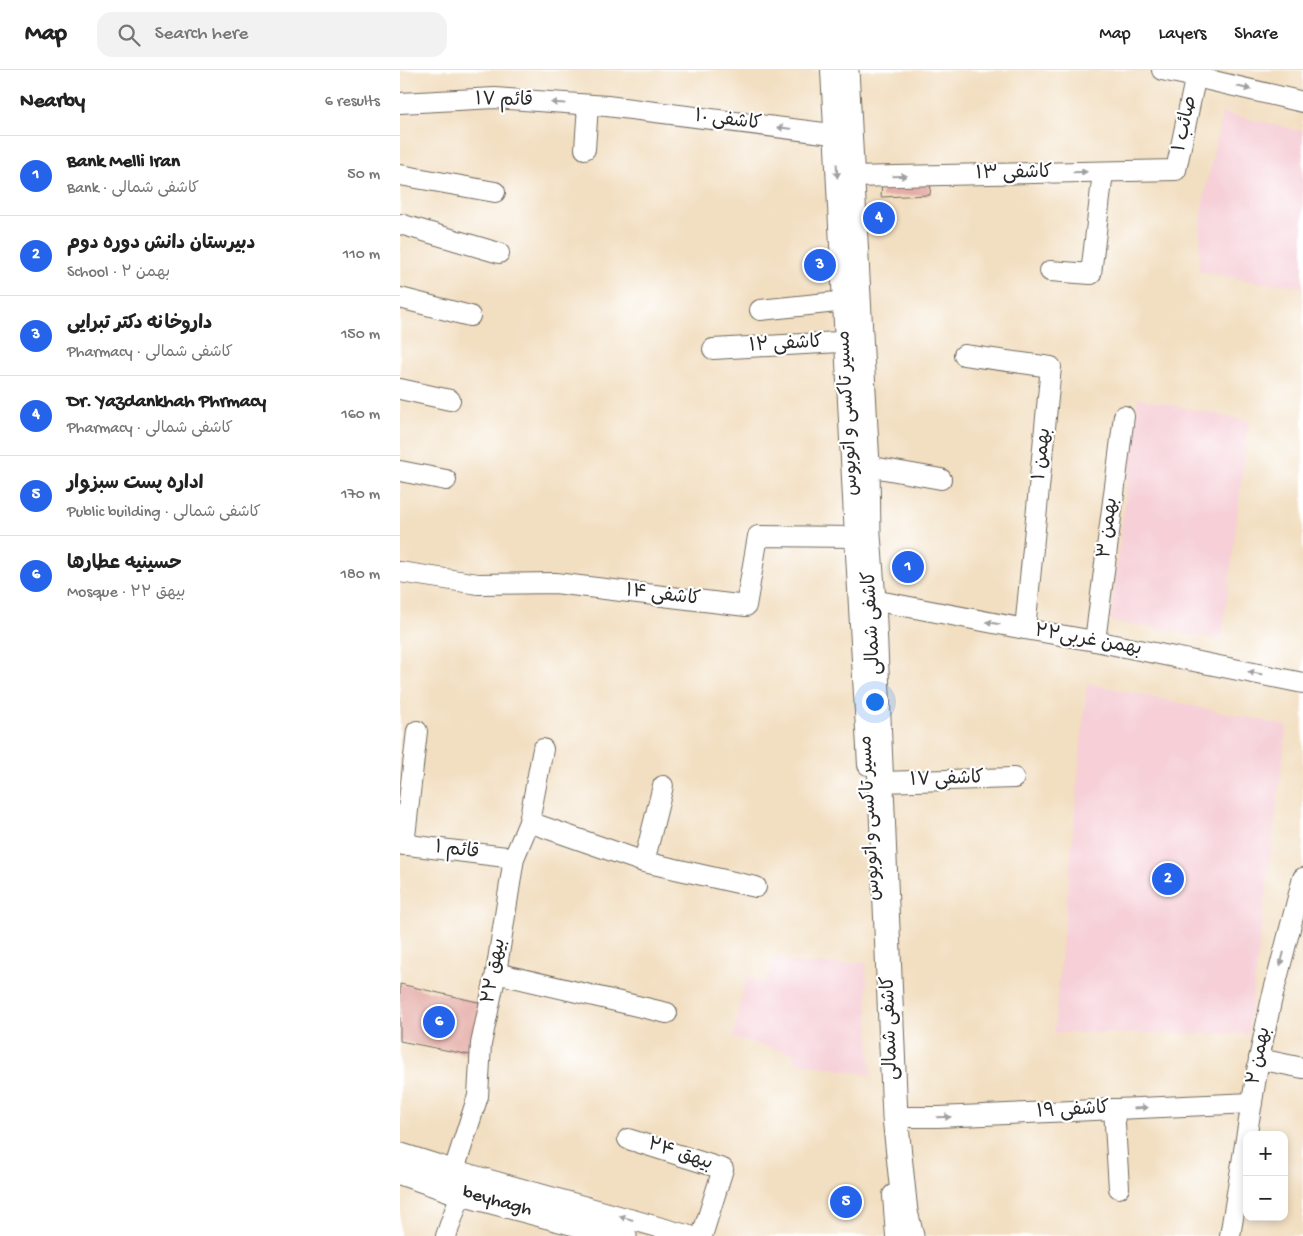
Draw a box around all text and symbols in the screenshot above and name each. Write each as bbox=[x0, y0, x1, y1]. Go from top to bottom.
search box bbox=[97, 12, 447, 57]
text: Map bbox=[25, 20, 67, 49]
icon: search bbox=[115, 21, 143, 49]
text: Search here bbox=[155, 23, 248, 46]
text: Map bbox=[1099, 24, 1131, 45]
text: Layers bbox=[1159, 24, 1206, 45]
text: Share bbox=[1234, 24, 1278, 45]
one-way arrow bbox=[1237, 84, 1252, 92]
street label: قائم ۱۷ bbox=[475, 89, 533, 113]
text: Nearby bbox=[20, 90, 85, 115]
text: 6 results bbox=[325, 93, 380, 112]
street label: صائب ۱ bbox=[1169, 94, 1203, 154]
one-way arrow bbox=[550, 98, 566, 106]
street label: کاشفی ۱۰ bbox=[693, 105, 763, 137]
one-way arrow bbox=[776, 124, 792, 132]
text: Bank Melli Iran bbox=[67, 151, 180, 174]
street label: کاشفی ۱۳ bbox=[976, 162, 1052, 186]
one-way arrow bbox=[833, 163, 841, 179]
text: 1 bbox=[33, 166, 39, 185]
text: 50 m bbox=[347, 166, 380, 185]
one-way arrow bbox=[1072, 168, 1088, 176]
one-way arrow bbox=[892, 172, 908, 180]
text: Bank · کاشفی شمالی bbox=[67, 180, 199, 199]
pin: 4 bbox=[863, 199, 895, 237]
text: دبیرستان دانش دوره دوم bbox=[67, 233, 255, 256]
text: 2 bbox=[32, 246, 40, 265]
text: 110 m bbox=[343, 246, 380, 265]
pin: 3 bbox=[804, 246, 836, 284]
text: School · بهمن ۲ bbox=[67, 264, 170, 283]
text: داروخانه دکتر تبرایی bbox=[67, 313, 212, 336]
text: 3 bbox=[32, 326, 40, 345]
text: 150 m bbox=[341, 326, 380, 345]
street label: مسیر تاکسی و اتوبوس bbox=[833, 330, 865, 496]
street label: کاشفی ۱۲ bbox=[749, 332, 823, 358]
text: Pharmacy · کاشفی شمالی bbox=[67, 344, 233, 363]
text: Dr. Yazdankhah Phrmacy bbox=[67, 391, 266, 414]
text: 4 bbox=[32, 406, 40, 425]
text: 160 m bbox=[341, 406, 380, 425]
text: Pharmacy · کاشفی شمالی bbox=[67, 420, 233, 439]
street label: بهمن ۱ bbox=[1029, 427, 1057, 481]
text: اداره پست سبزوار bbox=[67, 473, 203, 496]
text: 5 bbox=[32, 486, 40, 505]
text: 170 m bbox=[341, 486, 380, 505]
street label: بهمن ۳ bbox=[1094, 496, 1124, 560]
text: Public building · کاشفی شمالی bbox=[67, 504, 261, 523]
pin: 1 bbox=[892, 548, 924, 586]
text: حسینیه عطارها bbox=[67, 553, 182, 576]
text: 6 bbox=[32, 566, 40, 585]
text: 180 m bbox=[341, 566, 380, 585]
street label: کاشفی شمالی bbox=[859, 570, 887, 676]
street label: کاشفی ۱۴ bbox=[624, 580, 702, 612]
text: Mosque · بیهق ۲۲ bbox=[67, 584, 185, 603]
one-way arrow bbox=[985, 619, 1000, 627]
street label: ۲۲بهمن غربی bbox=[1033, 620, 1143, 662]
one-way arrow bbox=[1248, 669, 1263, 677]
your location bbox=[862, 689, 888, 715]
street label: مسیر تاکسی و اتوبوس bbox=[855, 735, 887, 901]
street label: کاشفی ۱۷ bbox=[909, 767, 985, 793]
street label: قائم ۱ bbox=[434, 837, 480, 865]
pin: 2 bbox=[1152, 860, 1184, 898]
street label: بیهق ۲۲ bbox=[478, 937, 512, 1005]
one-way arrow bbox=[1278, 952, 1286, 967]
street label: کاشفی شمالی bbox=[878, 976, 904, 1080]
pin: 6 bbox=[423, 1003, 455, 1041]
street label: بهمن ۲ bbox=[1243, 1025, 1277, 1087]
street label: کاشفی ۱۹ bbox=[1036, 1098, 1110, 1124]
one-way arrow bbox=[1133, 1104, 1149, 1112]
one-way arrow bbox=[936, 1113, 952, 1121]
map controls bbox=[1243, 1131, 1288, 1221]
button: + bbox=[1243, 1131, 1288, 1176]
street label: بیهق ۲۴ bbox=[645, 1134, 715, 1176]
button: − bbox=[1243, 1176, 1288, 1221]
street label: beyhagh bbox=[460, 1182, 534, 1222]
pin: 5 bbox=[830, 1183, 862, 1221]
one-way arrow bbox=[619, 1214, 634, 1222]

